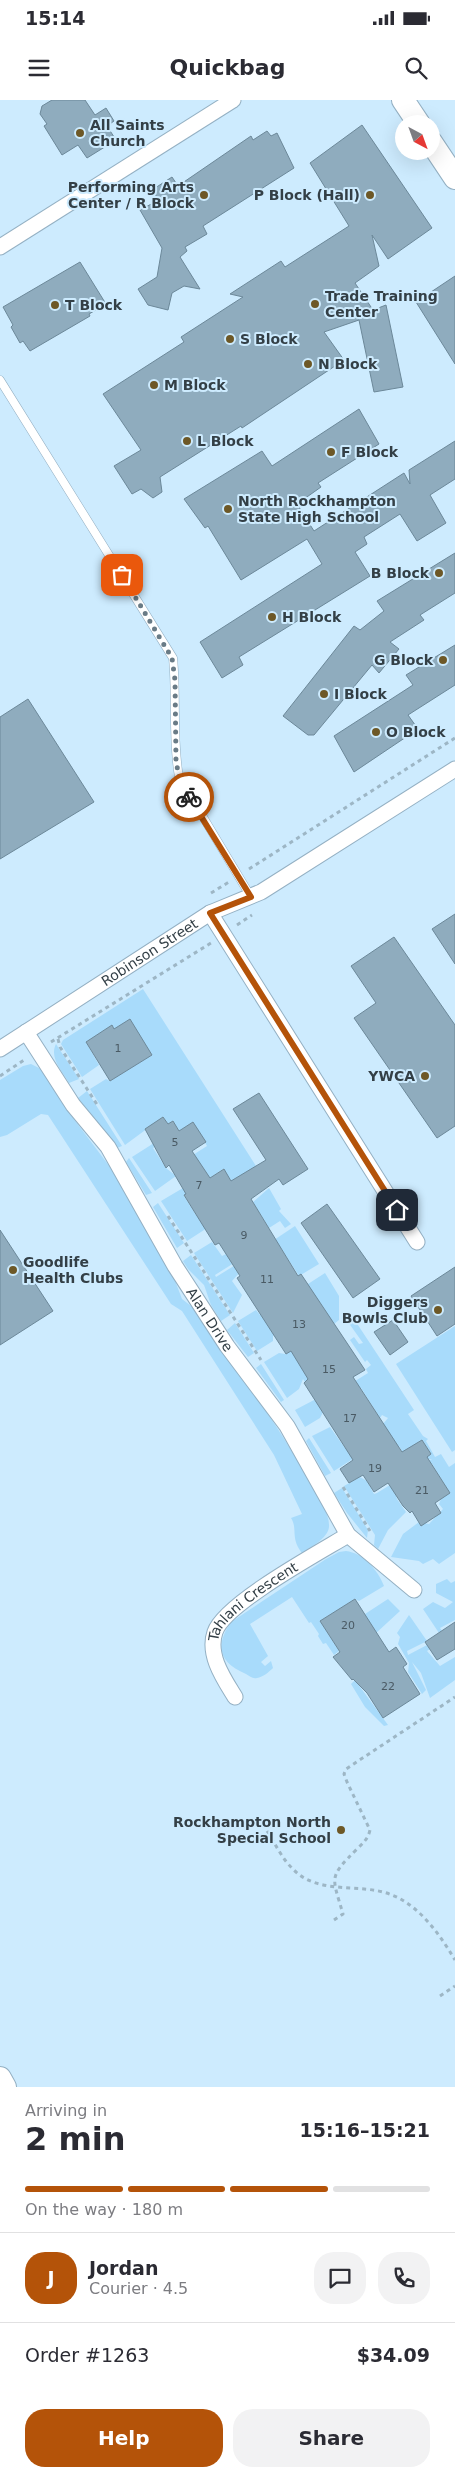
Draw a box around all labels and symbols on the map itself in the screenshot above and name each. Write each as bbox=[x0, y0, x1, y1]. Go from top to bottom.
north arrow bbox=[395, 115, 440, 160]
place label: All Saints Church bbox=[90, 117, 165, 149]
marker: All Saints Church bbox=[74, 127, 86, 139]
place label: Performing Arts Center / R Block bbox=[68, 179, 195, 211]
place label: P Block (Hall) bbox=[254, 187, 360, 203]
marker: Performing Arts Center / R Block bbox=[198, 189, 210, 201]
marker: P Block (Hall) bbox=[364, 189, 376, 201]
place label: Trade Training Center bbox=[325, 288, 438, 320]
place label: T Block bbox=[65, 297, 123, 313]
marker: Trade Training Center bbox=[309, 298, 321, 310]
marker: T Block bbox=[49, 299, 61, 311]
place label: S Block bbox=[240, 331, 298, 347]
marker: S Block bbox=[224, 333, 236, 345]
place label: N Block bbox=[318, 356, 378, 372]
marker: N Block bbox=[302, 358, 314, 370]
place label: M Block bbox=[164, 377, 226, 393]
marker: M Block bbox=[148, 379, 160, 391]
place label: L Block bbox=[197, 433, 254, 449]
marker: L Block bbox=[181, 435, 193, 447]
place label: F Block bbox=[341, 444, 399, 460]
marker: F Block bbox=[325, 446, 337, 458]
place label: North Rockhampton State High School bbox=[238, 493, 396, 525]
marker: North Rockhampton State High School bbox=[222, 503, 234, 515]
pin bbox=[101, 554, 143, 596]
place label: B Block bbox=[371, 565, 430, 581]
marker: B Block bbox=[433, 567, 445, 579]
place label: H Block bbox=[282, 609, 342, 625]
marker: H Block bbox=[266, 611, 278, 623]
place label: G Block bbox=[374, 652, 434, 668]
marker: G Block bbox=[437, 654, 449, 666]
place label: I Block bbox=[334, 686, 387, 702]
marker: I Block bbox=[318, 688, 330, 700]
place label: O Block bbox=[386, 724, 446, 740]
marker: O Block bbox=[370, 726, 382, 738]
courier bbox=[164, 772, 214, 822]
street label: Robinson Street bbox=[98, 915, 201, 989]
house number: 1 bbox=[115, 1042, 122, 1055]
place label: YWCA bbox=[367, 1068, 415, 1084]
marker: YWCA bbox=[419, 1070, 431, 1082]
house number: 5 bbox=[172, 1136, 179, 1149]
house number: 7 bbox=[196, 1179, 203, 1192]
pin bbox=[376, 1189, 418, 1231]
house number: 9 bbox=[241, 1229, 248, 1242]
place label: Goodlife Health Clubs bbox=[23, 1254, 123, 1286]
marker: Goodlife Health Clubs bbox=[7, 1264, 19, 1276]
house number: 11 bbox=[260, 1273, 274, 1286]
street label: Alan Drive bbox=[183, 1285, 236, 1355]
place label: Diggers Bowls Club bbox=[342, 1294, 428, 1326]
marker: Diggers Bowls Club bbox=[432, 1304, 444, 1316]
house number: 13 bbox=[292, 1318, 306, 1331]
house number: 15 bbox=[322, 1363, 336, 1376]
house number: 17 bbox=[343, 1412, 357, 1425]
house number: 19 bbox=[368, 1462, 382, 1475]
house number: 21 bbox=[415, 1484, 429, 1497]
street label: Tahlani Crescent bbox=[205, 1558, 301, 1643]
house number: 20 bbox=[341, 1619, 355, 1632]
house number: 22 bbox=[381, 1680, 395, 1693]
place label: Rockhampton North Special School bbox=[173, 1814, 331, 1846]
marker: Rockhampton North Special School bbox=[335, 1824, 347, 1836]

